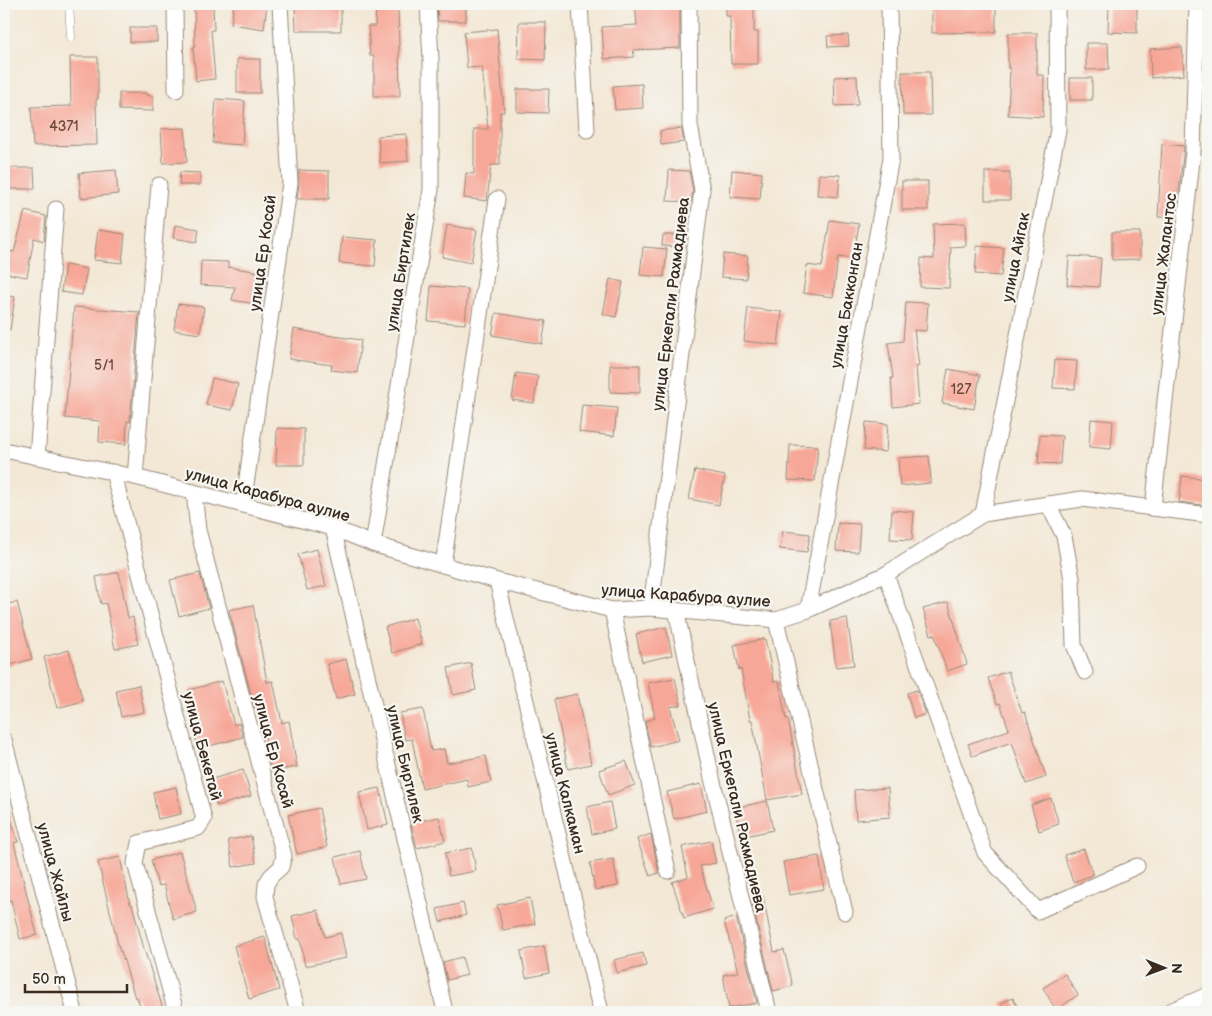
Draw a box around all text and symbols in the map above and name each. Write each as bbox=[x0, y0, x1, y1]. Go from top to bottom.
house number: 4371 bbox=[49, 118, 79, 135]
street label: улица Жалантос bbox=[1148, 192, 1181, 316]
street label: улица Ер Косай bbox=[246, 194, 281, 313]
street label: улица Еркегали Рахмадиева bbox=[649, 196, 694, 412]
street label: улица Айгак bbox=[998, 210, 1035, 304]
street label: улица Биртилек bbox=[383, 211, 420, 333]
street label: улица Бакконган bbox=[827, 241, 868, 370]
house number: 5/1 bbox=[94, 357, 114, 374]
house number: 127 bbox=[951, 381, 971, 398]
street label: улица Карабура аулие bbox=[183, 464, 352, 527]
street label: улица Карабура аулие bbox=[601, 581, 771, 612]
street label: улица Бекетай bbox=[178, 690, 225, 803]
street label: улица Ер Косай bbox=[248, 692, 297, 811]
street label: улица Еркегали Рахмадиева bbox=[703, 700, 770, 915]
street label: улица Биртилек bbox=[382, 704, 427, 826]
street label: улица Калкаман bbox=[540, 731, 589, 856]
street label: улица Жайлы bbox=[32, 821, 77, 924]
north arrow bbox=[1140, 944, 1190, 994]
scale bar bbox=[25, 961, 128, 993]
text: N bbox=[1168, 963, 1185, 974]
text: 50 m bbox=[32, 970, 66, 989]

